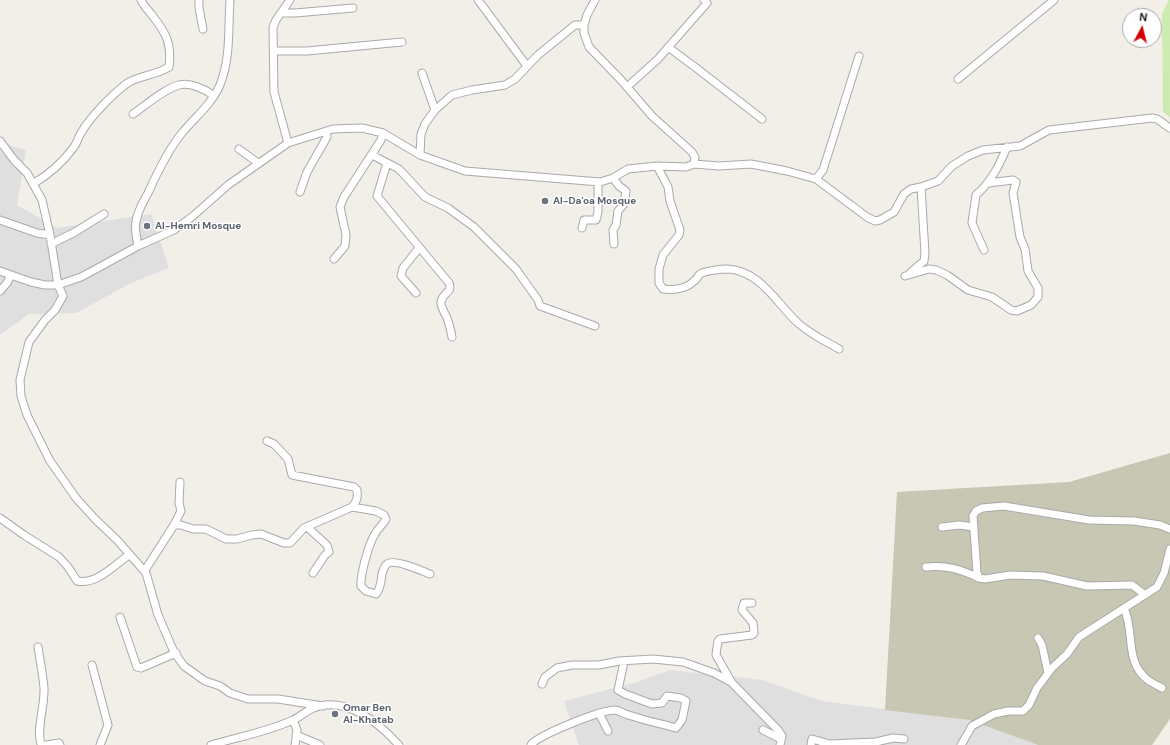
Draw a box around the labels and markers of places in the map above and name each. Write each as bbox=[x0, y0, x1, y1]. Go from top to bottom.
place label: Al-Da'oa Mosque bbox=[553, 195, 636, 207]
marker: Al-Da'oa Mosque bbox=[540, 196, 550, 206]
place label: Al-Hemri Mosque bbox=[155, 220, 241, 232]
marker: Al-Hemri Mosque bbox=[142, 221, 152, 231]
place label: Omar Ben Al-Khatab bbox=[343, 702, 394, 726]
marker: Omar Ben Al-Khatab bbox=[330, 709, 340, 719]

